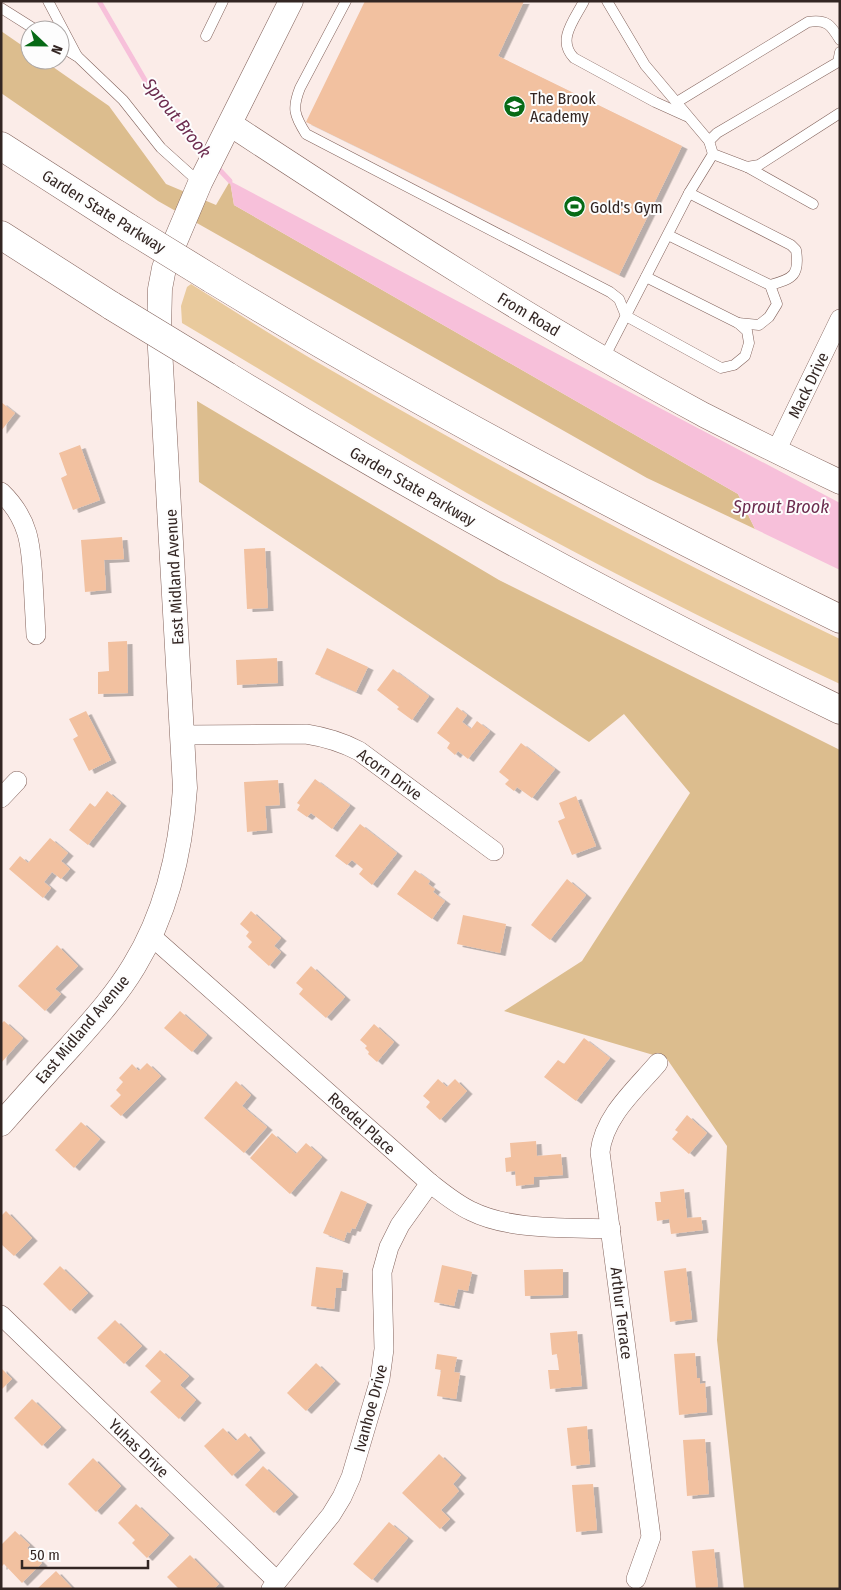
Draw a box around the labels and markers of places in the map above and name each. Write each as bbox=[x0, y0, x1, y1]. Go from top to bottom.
place label: The Brook Academy bbox=[530, 89, 596, 126]
school or university icon: The Brook Academy bbox=[502, 95, 526, 119]
sports icon: Gold's Gym bbox=[562, 195, 586, 219]
place label: Gold's Gym bbox=[590, 198, 663, 217]

